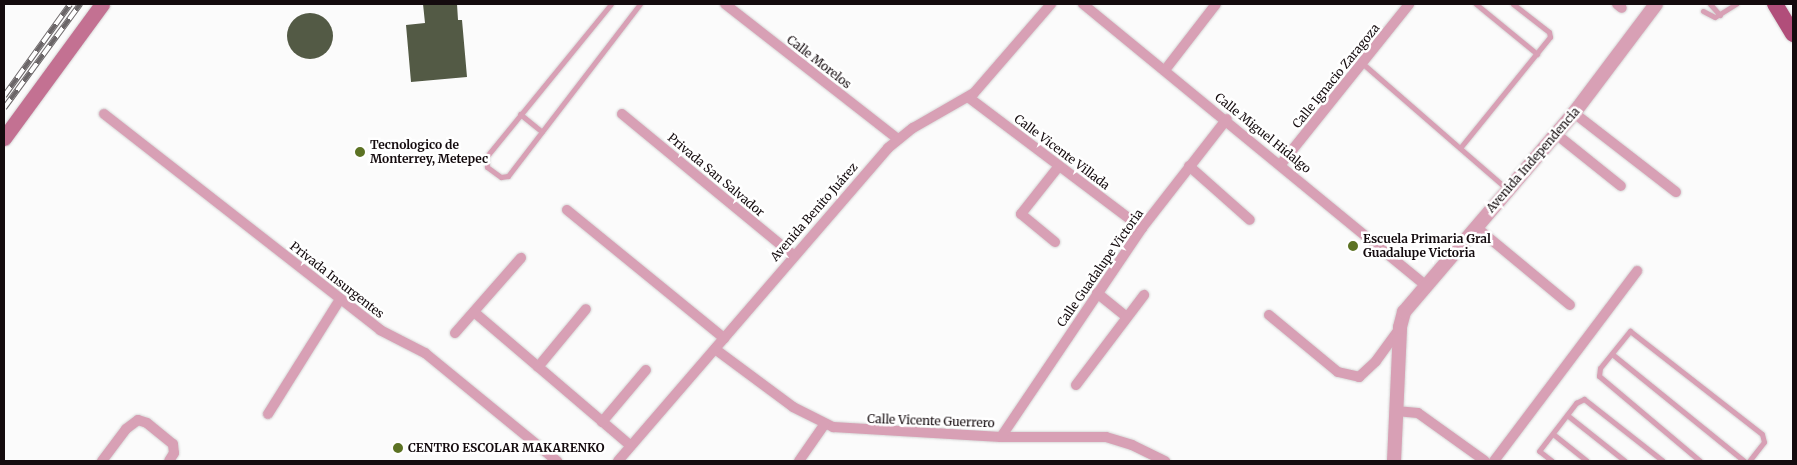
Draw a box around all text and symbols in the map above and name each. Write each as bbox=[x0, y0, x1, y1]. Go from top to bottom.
street label: Calle Ignacio Zaragoza bbox=[1289, 21, 1383, 131]
street label: Calle Morelos bbox=[784, 32, 854, 92]
street label: Calle Miguel Hidalgo bbox=[1212, 90, 1314, 176]
street label: Avenida Independencia bbox=[1483, 104, 1583, 216]
street label: Calle Vicente Villada bbox=[1011, 111, 1113, 193]
street label: Privada San Salvador bbox=[665, 130, 767, 220]
place label: Tecnologico de Monterrey, Metepec bbox=[370, 138, 488, 166]
marker: Tecnologico de Monterrey, Metepec bbox=[354, 146, 366, 158]
street label: Avenida Benito Juárez bbox=[767, 160, 861, 264]
street label: Calle Guadalupe Victoria bbox=[1054, 206, 1146, 330]
place label: Escuela Primaria Gral Guadalupe Victoria bbox=[1363, 232, 1491, 260]
street label: Privada Insurgentes bbox=[287, 239, 387, 321]
marker: Escuela Primaria Gral Guadalupe Victoria bbox=[1347, 240, 1359, 252]
street label: Calle Vicente Guerrero bbox=[867, 412, 995, 430]
place label: CENTRO ESCOLAR MAKARENKO bbox=[408, 441, 604, 455]
marker: CENTRO ESCOLAR MAKARENKO bbox=[392, 442, 404, 454]

